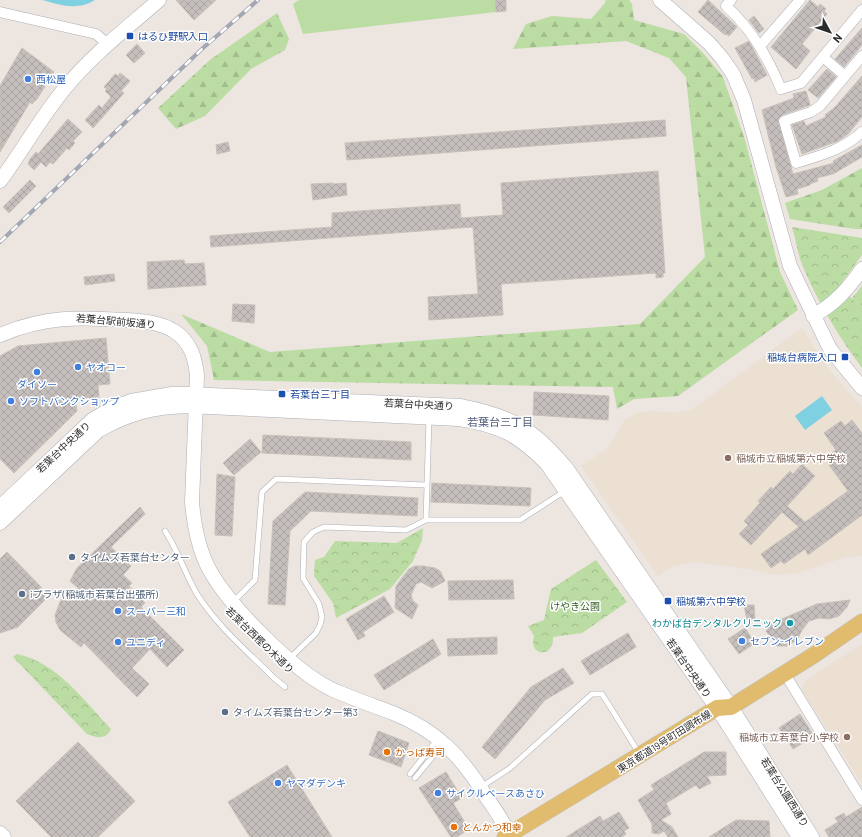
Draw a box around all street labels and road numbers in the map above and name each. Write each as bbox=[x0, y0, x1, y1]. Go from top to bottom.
street label: 若葉台駅前坂通り bbox=[76, 312, 156, 330]
street label: 若葉台中央通り bbox=[384, 396, 454, 412]
street label: 若葉台中央通り bbox=[33, 419, 93, 475]
street label: 若葉台西樫の木通り bbox=[223, 604, 297, 676]
street label: 若葉台中央通り bbox=[664, 636, 714, 700]
street label: 東京都道19号町田調布線 bbox=[615, 707, 713, 775]
street label: 若葉台公園西通り bbox=[759, 755, 811, 829]

